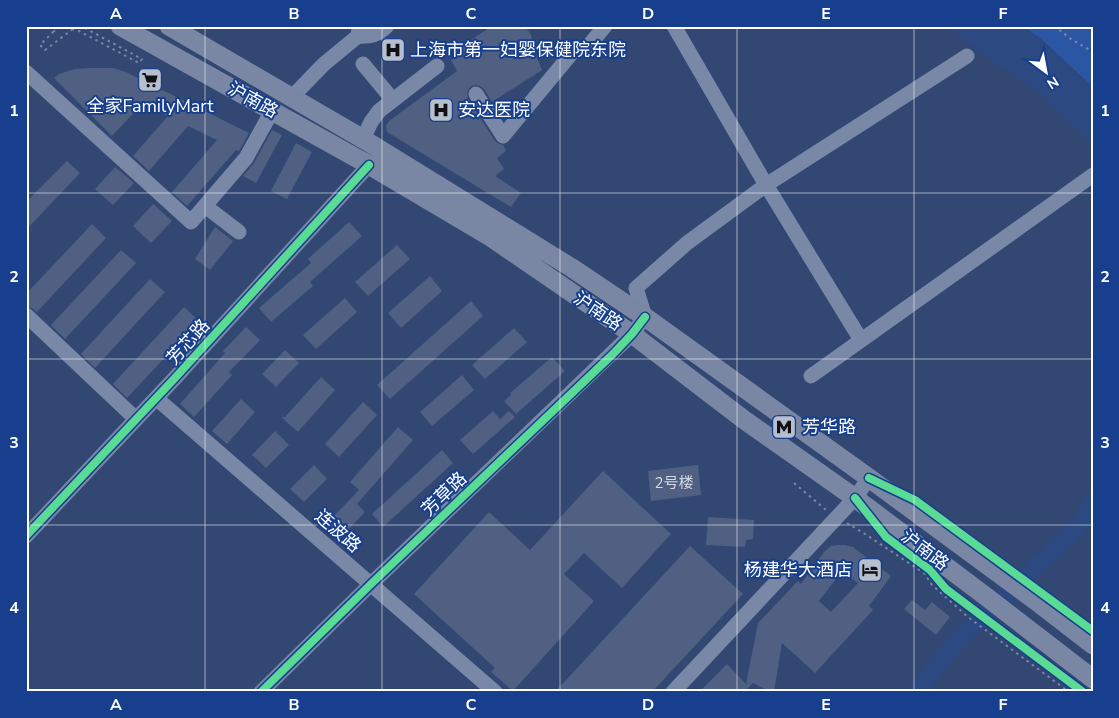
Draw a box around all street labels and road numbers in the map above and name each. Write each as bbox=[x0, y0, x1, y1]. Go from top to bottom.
street label: 沪南路 bbox=[224, 76, 282, 124]
street label: 沪南路 bbox=[569, 286, 627, 336]
street label: 芳芯路 bbox=[161, 314, 215, 370]
street label: 芳草路 bbox=[416, 467, 472, 521]
street label: 连波路 bbox=[310, 504, 366, 558]
street label: 沪南路 bbox=[896, 524, 954, 576]

